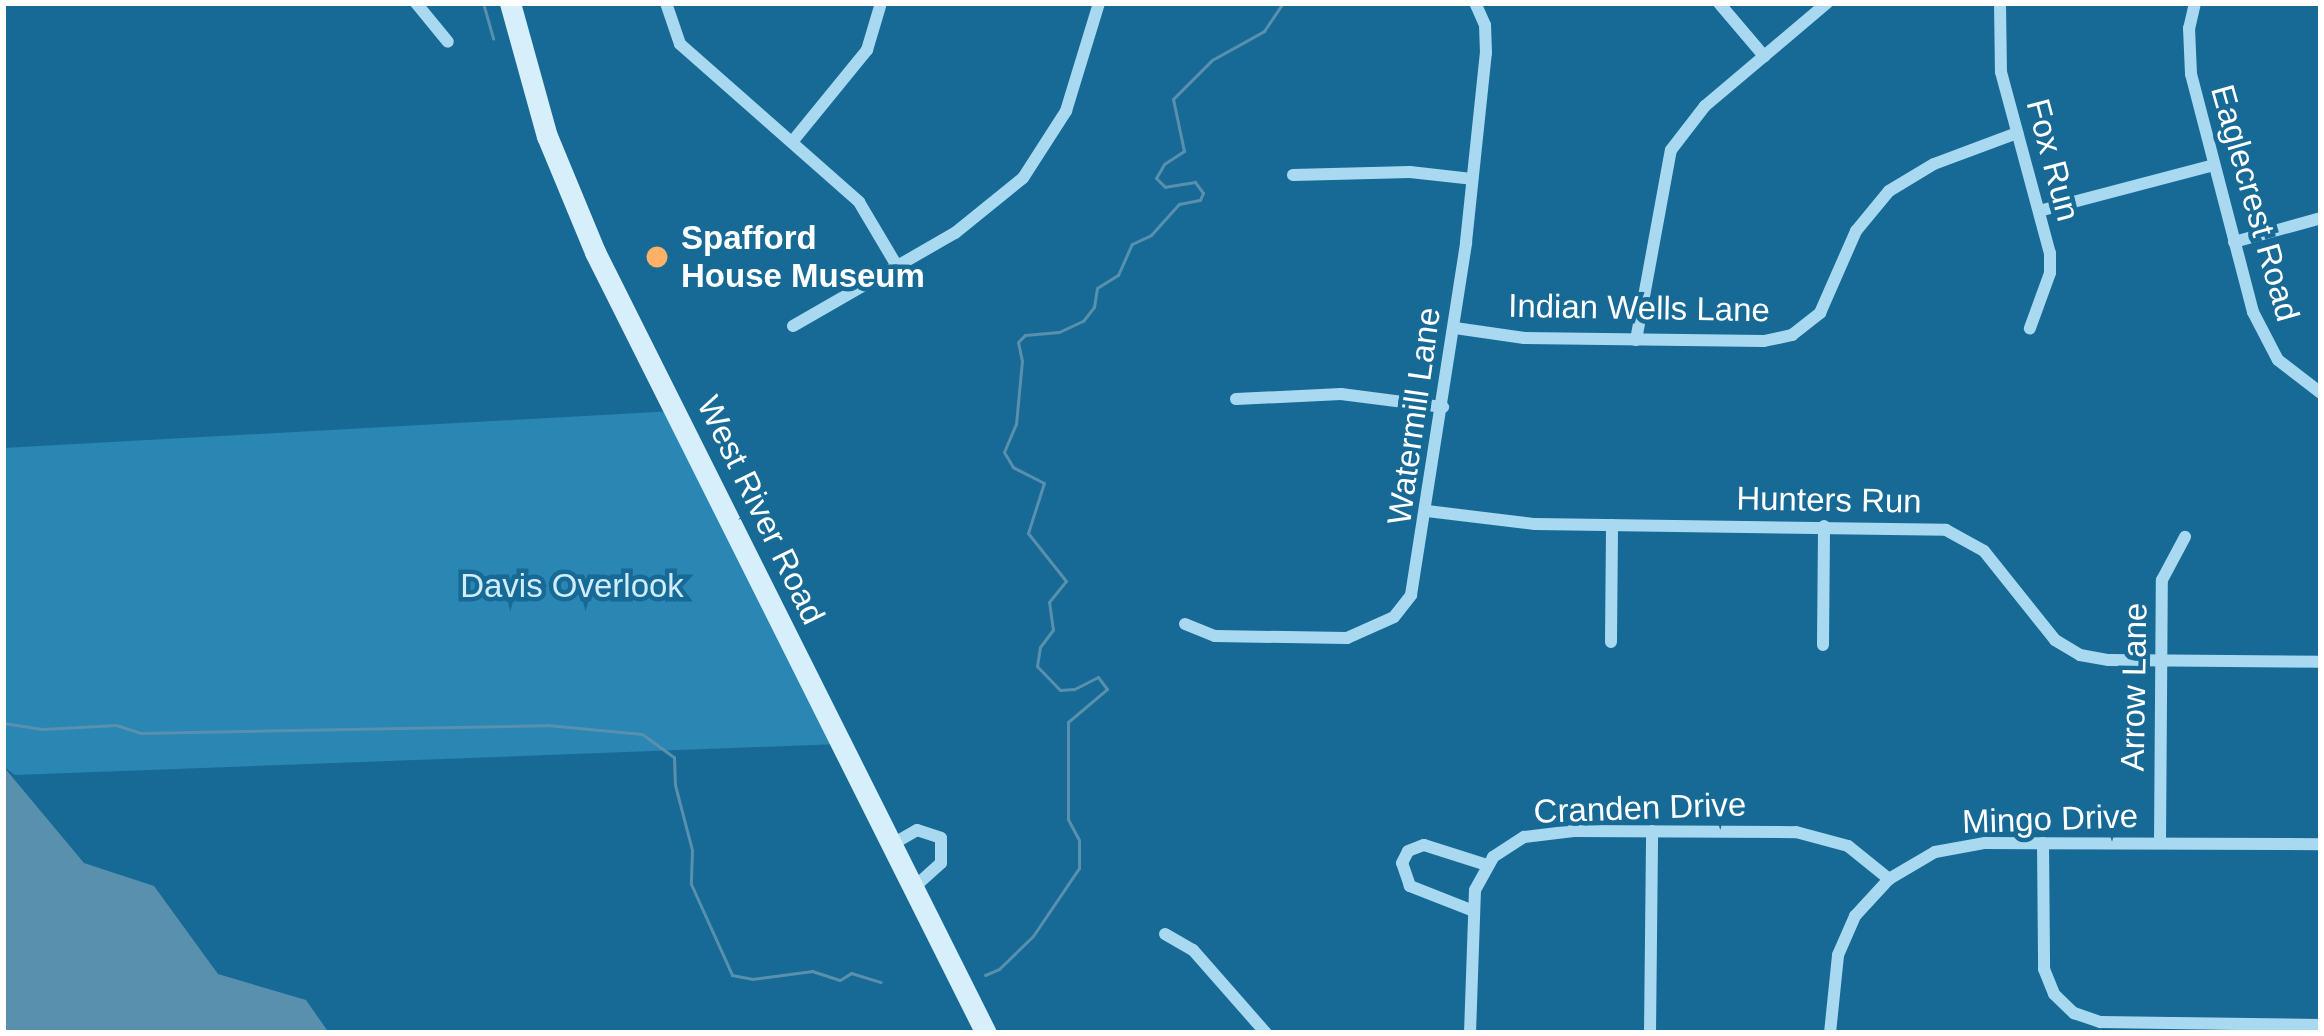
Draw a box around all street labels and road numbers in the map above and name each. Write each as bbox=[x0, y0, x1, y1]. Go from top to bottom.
street label: Eaglecrest Road bbox=[2202, 80, 2308, 326]
street label: Fox Run bbox=[2018, 95, 2088, 225]
street label: Indian Wells Lane bbox=[1508, 286, 1770, 330]
street label: Watermill Lane bbox=[1379, 305, 1449, 527]
street label: West River Road bbox=[689, 390, 833, 630]
street label: Hunters Run bbox=[1736, 479, 1922, 521]
street label: Arrow Lane bbox=[2113, 602, 2155, 772]
street label: Cranden Drive bbox=[1533, 784, 1747, 832]
street label: Mingo Drive bbox=[1961, 796, 2139, 842]

